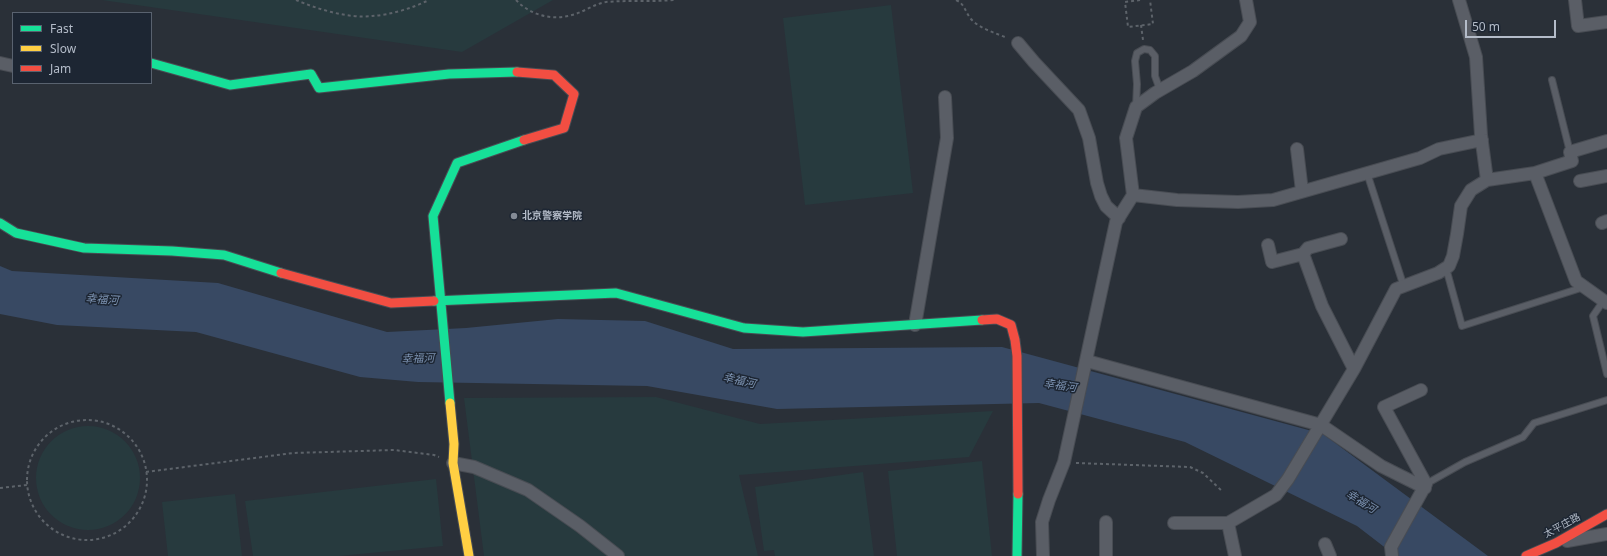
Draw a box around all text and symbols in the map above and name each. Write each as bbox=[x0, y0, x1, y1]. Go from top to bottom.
legend bbox=[12, 12, 152, 84]
scale bar bbox=[1467, 12, 1558, 38]
text: 50 m bbox=[1472, 18, 1500, 35]
text: Fast bbox=[50, 20, 73, 37]
text: Slow bbox=[50, 40, 76, 57]
text: Jam bbox=[50, 60, 71, 77]
place label: 北京警察学院 bbox=[522, 210, 582, 222]
marker: 北京警察学院 bbox=[509, 211, 519, 221]
water label: 幸福河 bbox=[85, 292, 119, 308]
water label: 幸福河 bbox=[401, 352, 435, 366]
water label: 幸福河 bbox=[721, 371, 757, 391]
water label: 幸福河 bbox=[1043, 377, 1077, 395]
water label: 幸福河 bbox=[1344, 488, 1378, 516]
street label: 太平庄路 bbox=[1542, 511, 1582, 541]

